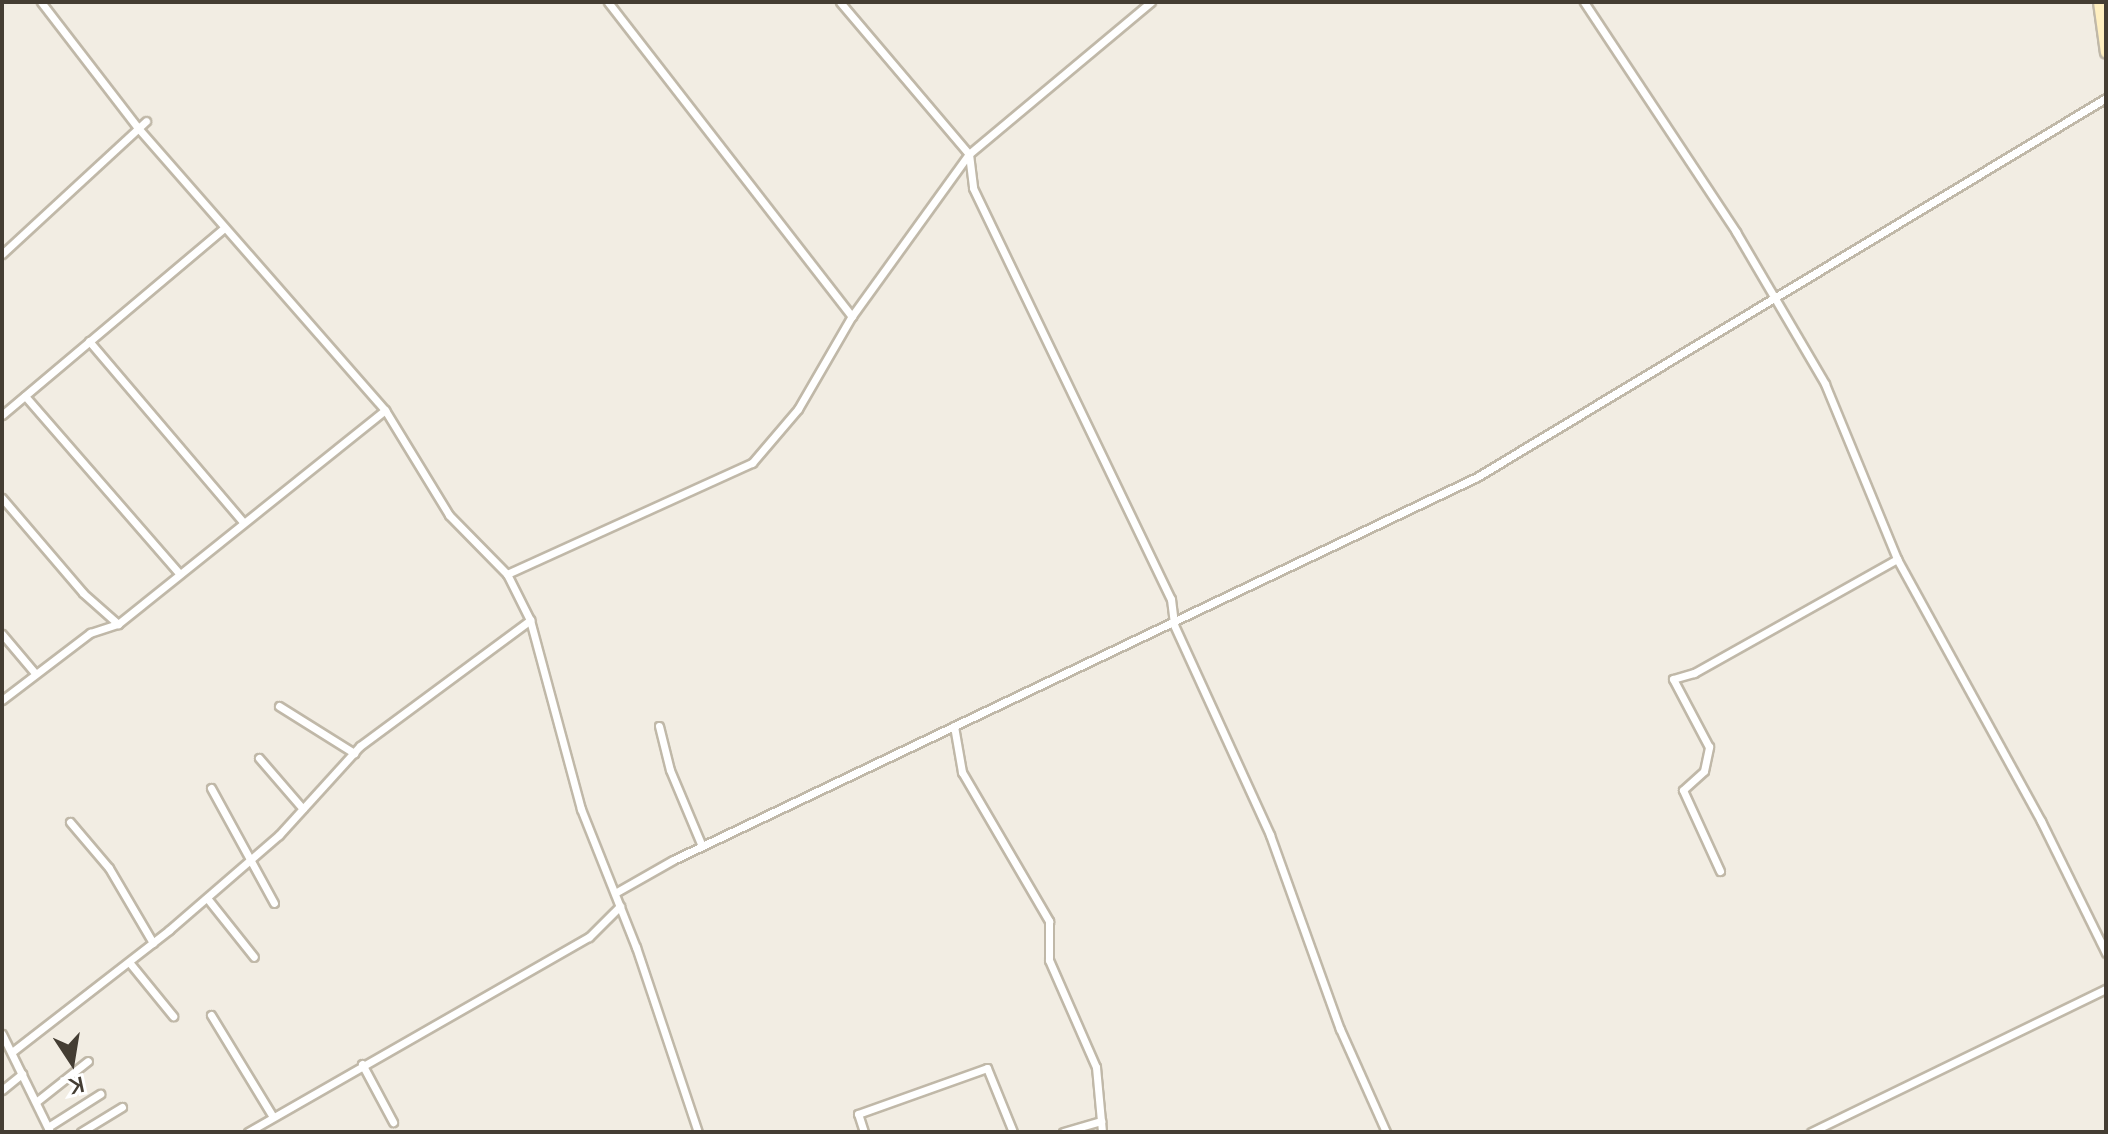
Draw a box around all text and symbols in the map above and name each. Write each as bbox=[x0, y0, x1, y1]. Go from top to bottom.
north arrow bbox=[32, 1022, 112, 1102]
text: K bbox=[67, 1070, 87, 1101]

